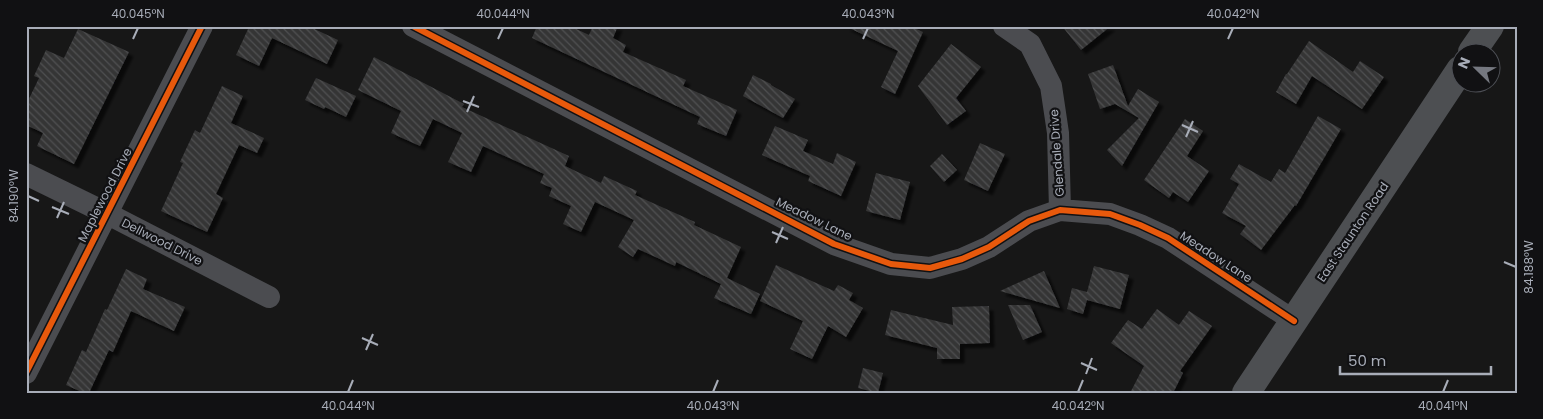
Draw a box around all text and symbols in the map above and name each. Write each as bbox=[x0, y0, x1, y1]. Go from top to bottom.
text: 40.045°N bbox=[111, 5, 165, 22]
text: 40.044°N bbox=[476, 5, 530, 22]
text: 40.043°N bbox=[841, 5, 895, 22]
text: 40.042°N bbox=[1207, 5, 1259, 22]
north arrow bbox=[1450, 42, 1500, 92]
text: N bbox=[1453, 54, 1475, 72]
street label: Glendale Drive bbox=[1045, 109, 1068, 197]
street label: Maplewood Drive bbox=[73, 145, 136, 245]
text: 84.190°W bbox=[5, 169, 22, 223]
street label: East Staunton Road bbox=[1313, 178, 1392, 285]
street label: Meadow Lane bbox=[773, 193, 855, 244]
street label: Dellwood Drive bbox=[119, 214, 205, 269]
street label: Meadow Lane bbox=[1177, 227, 1256, 286]
text: 84.188°W bbox=[1520, 240, 1537, 294]
scale bar bbox=[1340, 344, 1492, 376]
text: 50 m bbox=[1348, 350, 1386, 371]
text: 40.044°N bbox=[321, 397, 375, 414]
text: 40.043°N bbox=[686, 397, 740, 414]
text: 40.042°N bbox=[1052, 397, 1104, 414]
text: 40.041°N bbox=[1418, 397, 1468, 414]

